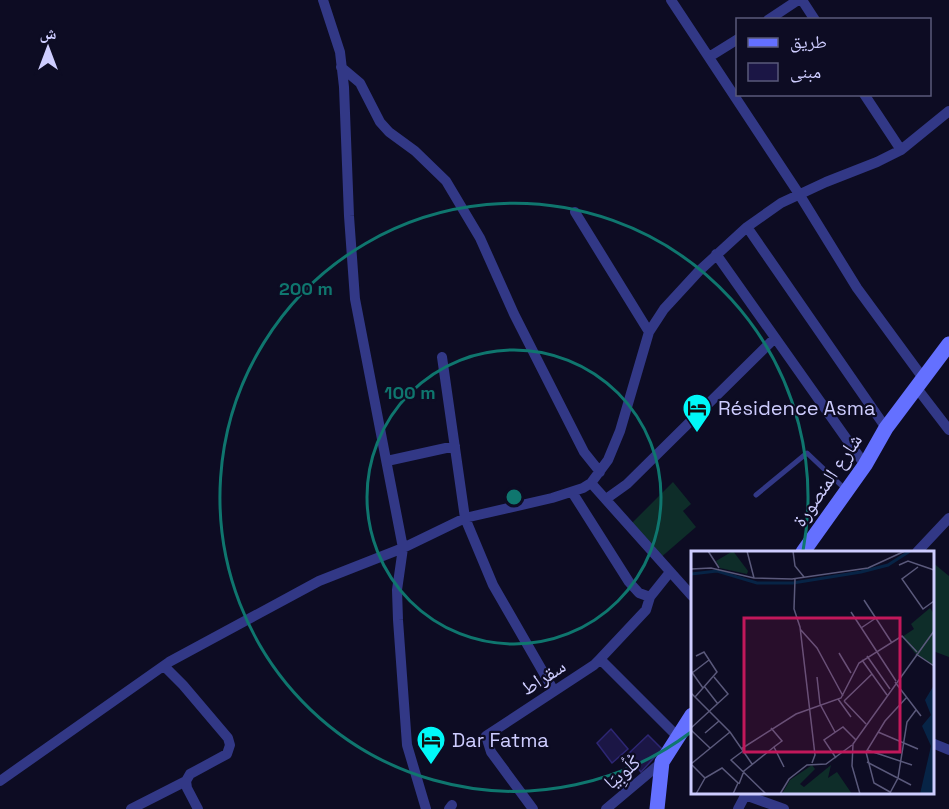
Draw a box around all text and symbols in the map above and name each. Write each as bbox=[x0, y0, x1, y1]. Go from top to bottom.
north arrow bbox=[18, 18, 78, 78]
legend bbox=[736, 18, 931, 96]
text: ش bbox=[40, 23, 57, 44]
text: طريق bbox=[790, 30, 827, 53]
text: مبنى bbox=[790, 60, 821, 83]
text: 200 m bbox=[279, 277, 333, 300]
text: 100 m bbox=[384, 381, 436, 404]
hotel icon: Résidence Asma bbox=[681, 392, 713, 434]
place label: Résidence Asma bbox=[718, 395, 875, 421]
street label: شارع المنصورة bbox=[786, 428, 868, 532]
centre of rings bbox=[504, 487, 524, 507]
inset map bbox=[691, 551, 934, 794]
street label: سقراط bbox=[515, 653, 571, 701]
hotel icon: Dar Fatma bbox=[415, 724, 447, 766]
place label: Dar Fatma bbox=[452, 727, 549, 753]
street label: كْلُوبِيَا bbox=[598, 749, 647, 796]

